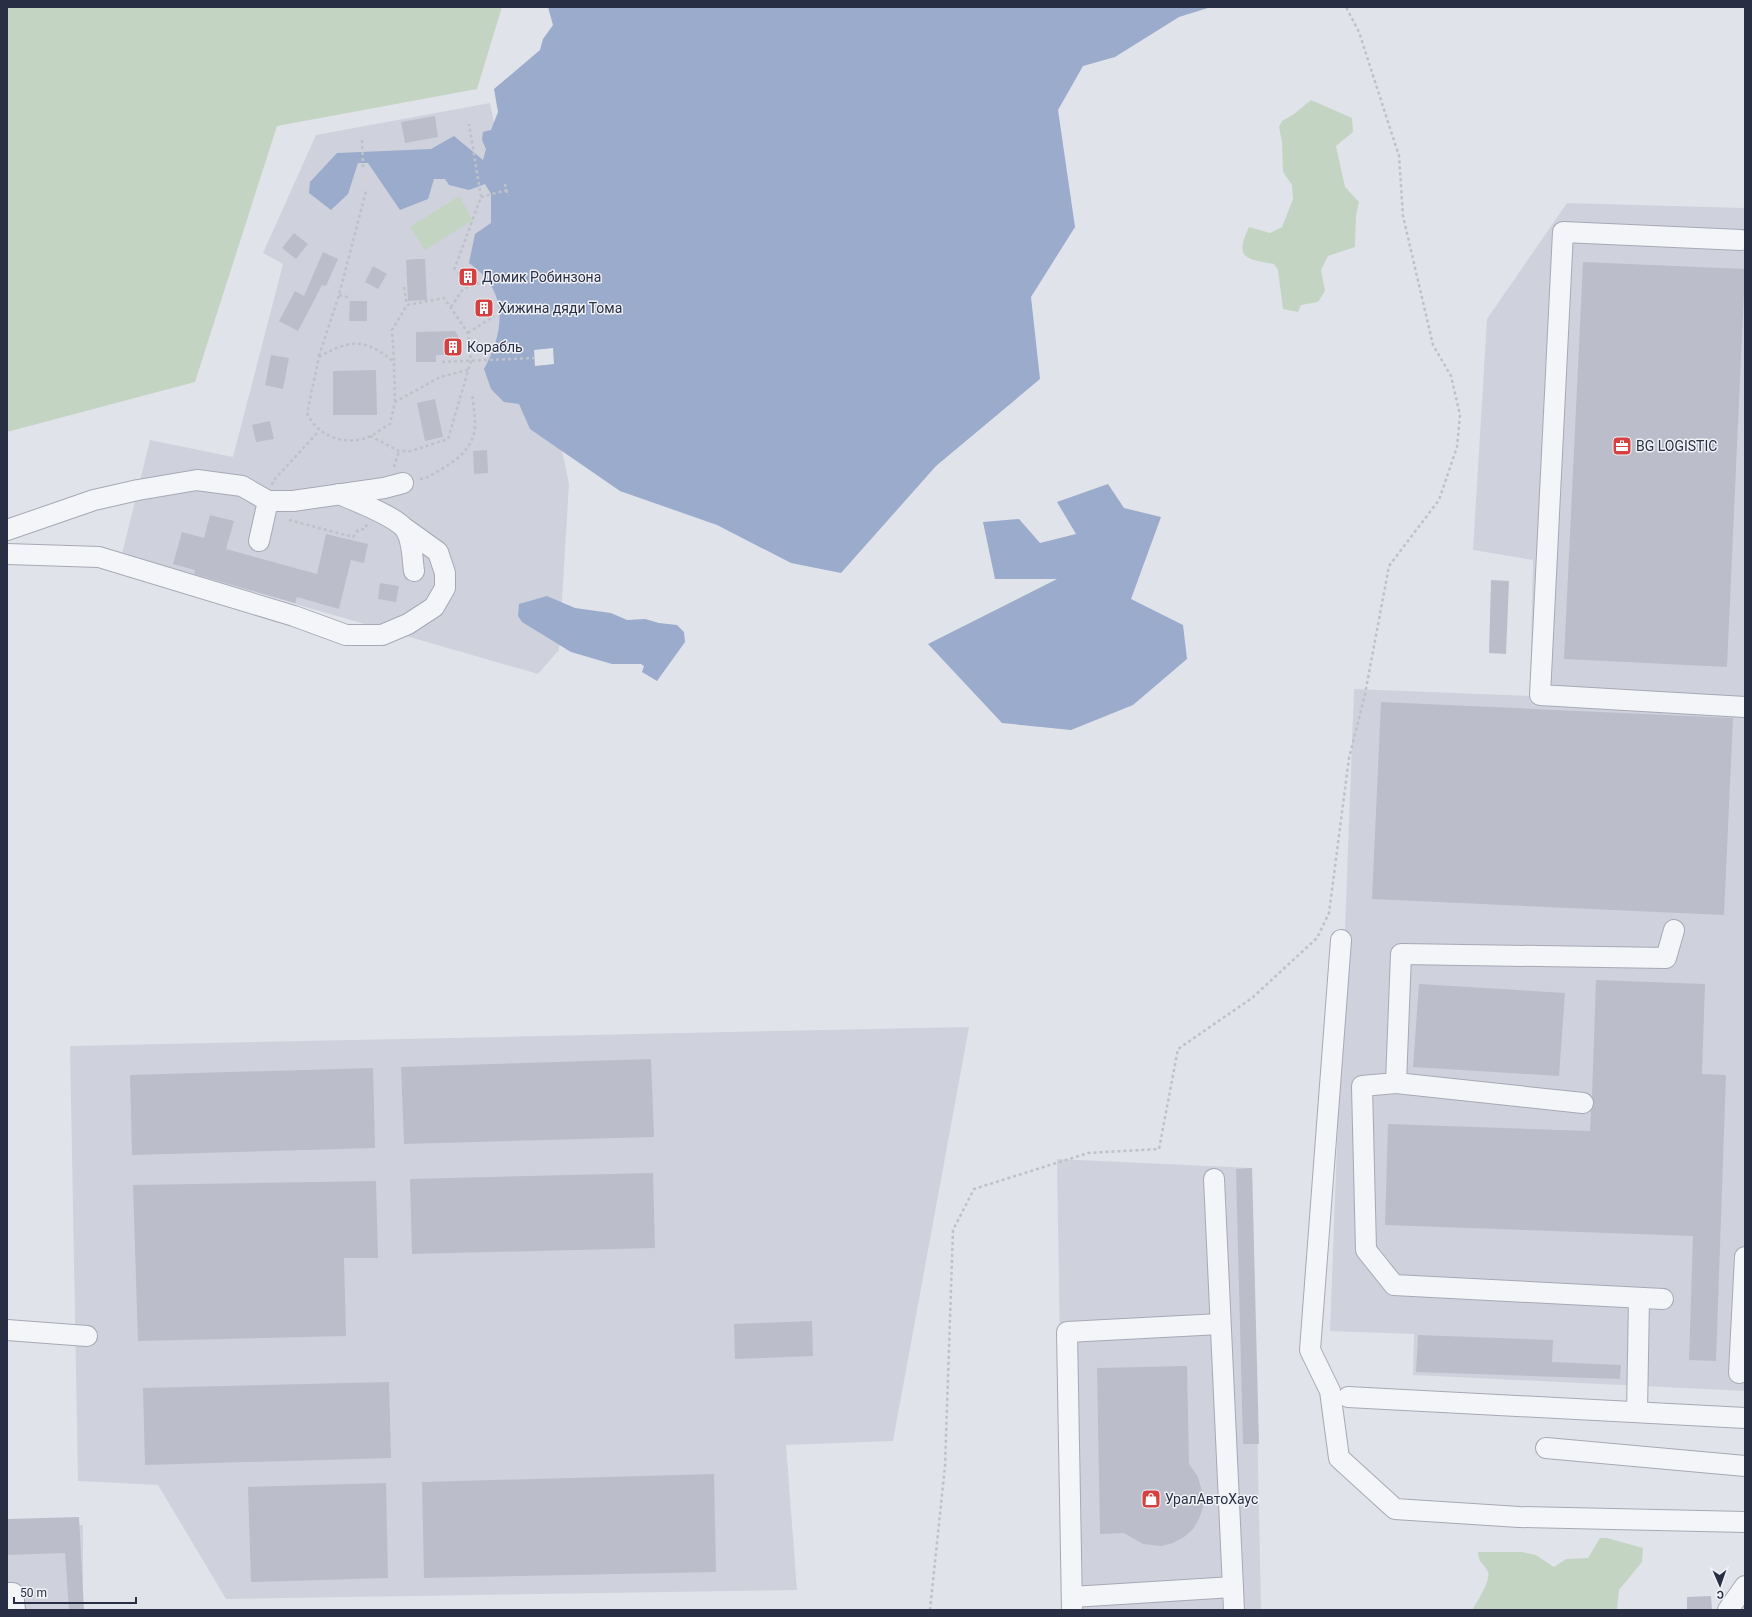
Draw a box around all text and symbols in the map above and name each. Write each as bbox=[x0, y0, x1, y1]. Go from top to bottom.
building icon: Домик Робинзона bbox=[457, 266, 479, 288]
place label: Домик Робинзона bbox=[482, 269, 601, 285]
building icon: Хижина дяди Тома bbox=[473, 297, 495, 319]
place label: Хижина дяди Тома bbox=[498, 300, 622, 316]
building icon: Корабль bbox=[442, 336, 464, 358]
place label: Корабль bbox=[467, 339, 523, 355]
office icon: BG LOGISTIC bbox=[1611, 435, 1633, 457]
place label: BG LOGISTIC bbox=[1636, 438, 1717, 454]
shop icon: УралАвтоХаус bbox=[1140, 1488, 1162, 1510]
place label: УралАвтоХаус bbox=[1165, 1491, 1258, 1507]
north arrow bbox=[1700, 1565, 1740, 1605]
scale bar bbox=[14, 1579, 136, 1605]
text: 50 m bbox=[20, 1586, 47, 1600]
text: С bbox=[1717, 1588, 1724, 1601]

